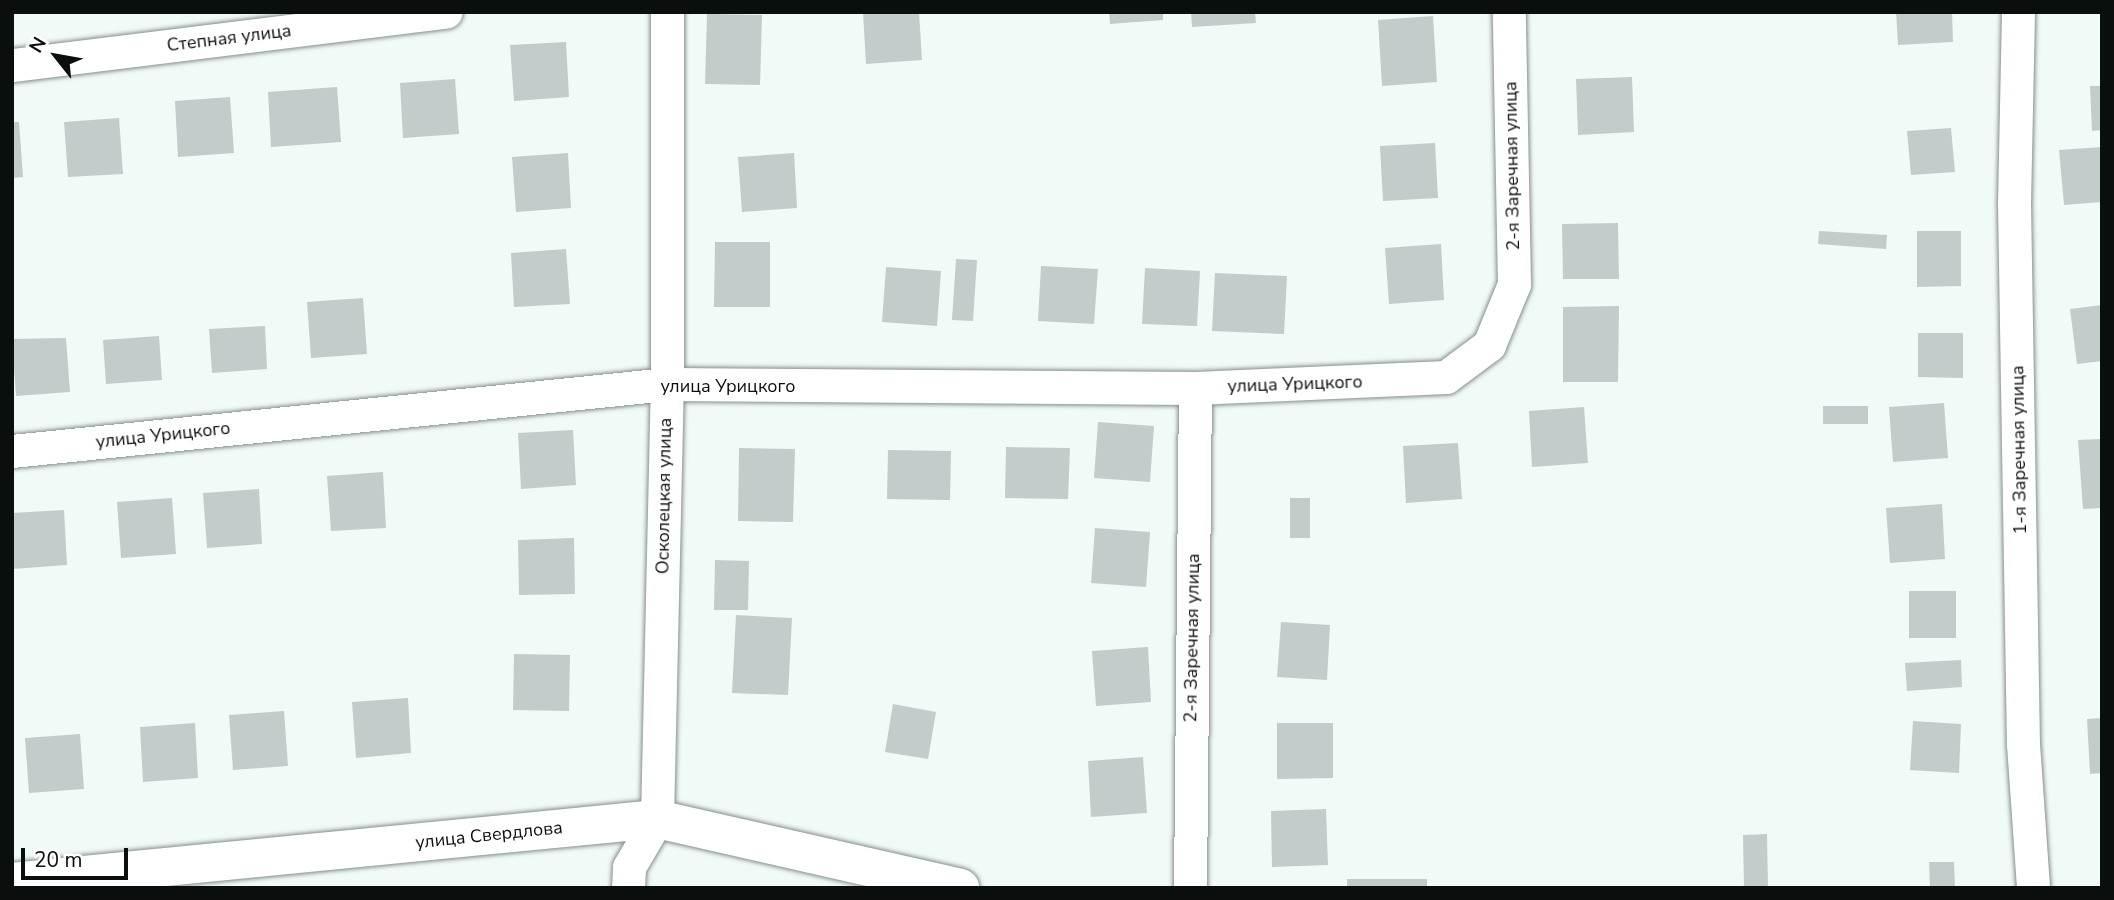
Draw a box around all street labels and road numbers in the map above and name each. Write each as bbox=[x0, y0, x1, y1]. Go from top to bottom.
street label: Степная улица bbox=[166, 20, 292, 56]
street label: 2-я Заречная улица bbox=[1500, 81, 1524, 251]
street label: 1-я Заречная улица bbox=[2007, 365, 2031, 535]
street label: улица Урицкого bbox=[1227, 371, 1363, 397]
street label: улица Урицкого bbox=[660, 375, 796, 397]
street label: улица Урицкого bbox=[95, 417, 231, 453]
street label: Осколецкая улица bbox=[652, 418, 676, 574]
street label: 2-я Заречная улица bbox=[1180, 553, 1204, 723]
street label: улица Свердлова bbox=[414, 817, 564, 853]

